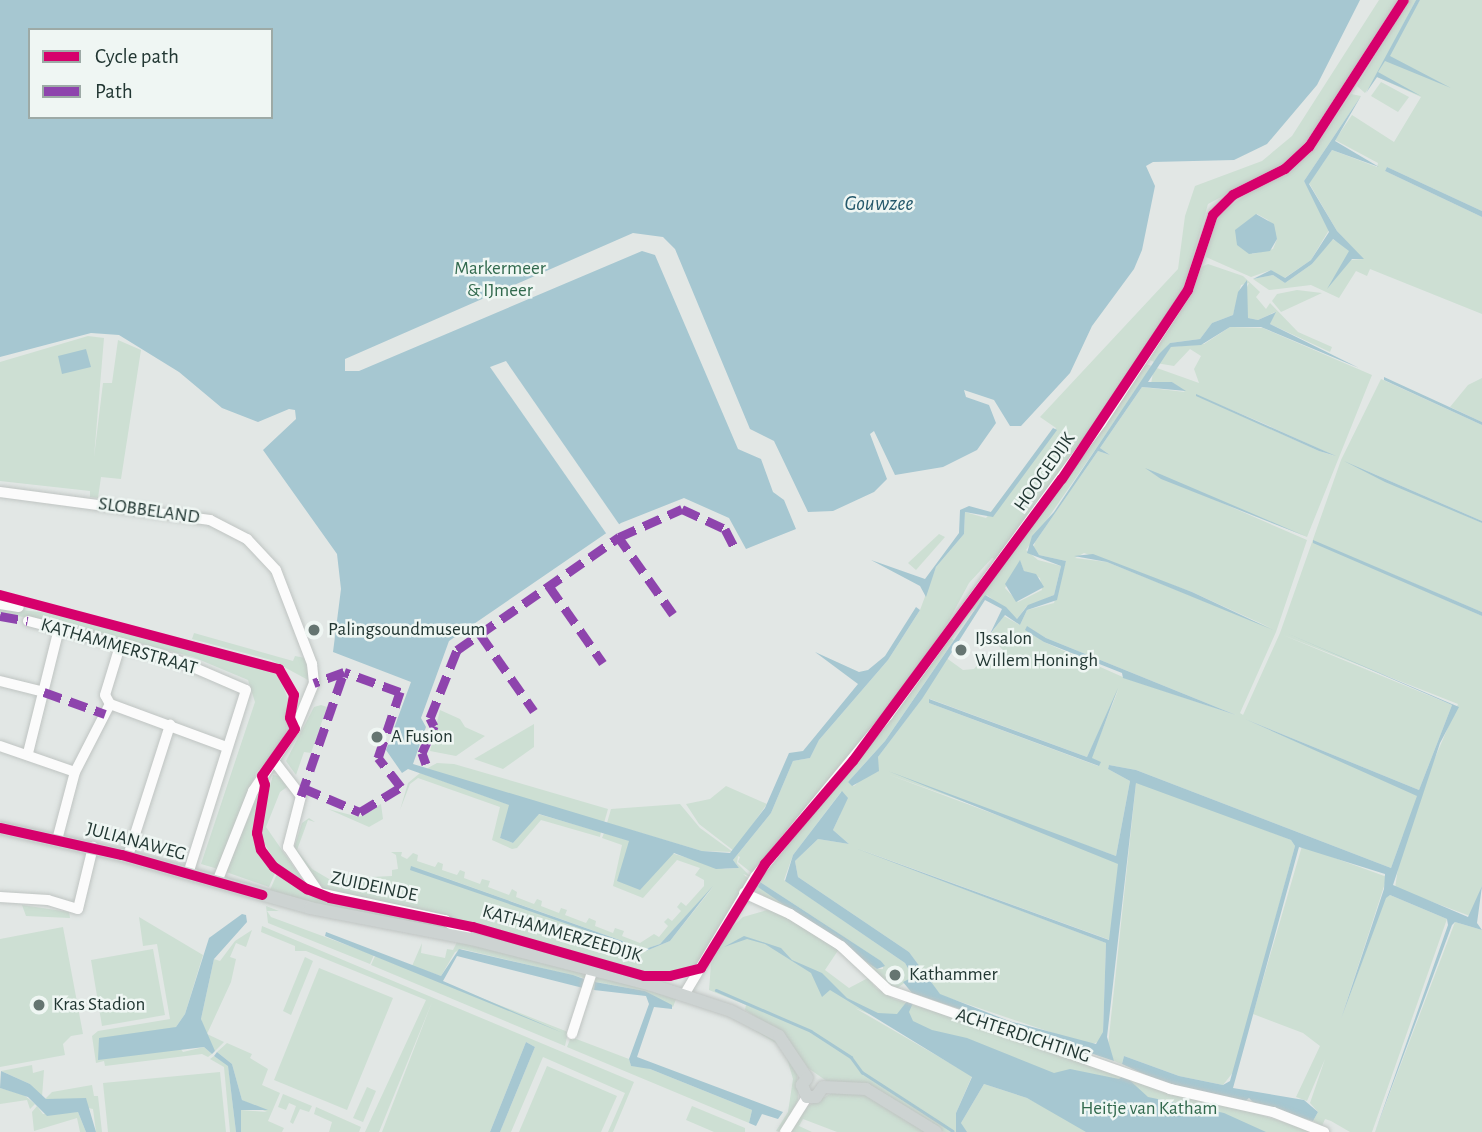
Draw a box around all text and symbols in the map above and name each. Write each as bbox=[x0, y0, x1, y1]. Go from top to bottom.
legend bbox=[28, 28, 273, 119]
text: Cycle path bbox=[95, 46, 179, 67]
text: Path bbox=[95, 81, 133, 102]
water label: Gouwzee bbox=[845, 191, 913, 217]
park label: Markermeer & IJmeer bbox=[454, 258, 546, 302]
street label: HOOGEDIJK bbox=[1010, 428, 1080, 516]
street label: SLOBBELAND bbox=[97, 493, 201, 529]
street label: KATHAMMERSTRAAT bbox=[38, 614, 200, 680]
place label: Palingsoundmuseum bbox=[328, 619, 485, 641]
marker: Palingsoundmuseum bbox=[306, 622, 322, 638]
place label: IJssalon Willem Honingh bbox=[975, 628, 1098, 672]
marker: IJssalon Willem Honingh bbox=[953, 642, 969, 658]
place label: A Fusion bbox=[391, 726, 453, 748]
marker: A Fusion bbox=[369, 729, 385, 745]
street label: JULIANAWEG bbox=[84, 818, 188, 866]
street label: ZUIDEINDE bbox=[329, 867, 419, 907]
street label: KATHAMMERZEEDIJK bbox=[479, 900, 645, 968]
place label: Kathammer bbox=[909, 964, 998, 986]
marker: Kathammer bbox=[887, 967, 903, 983]
place label: Kras Stadion bbox=[53, 994, 145, 1016]
marker: Kras Stadion bbox=[31, 997, 47, 1013]
street label: ACHTERDICHTING bbox=[953, 1003, 1093, 1069]
park label: Heitje van Katham bbox=[1081, 1098, 1217, 1120]

